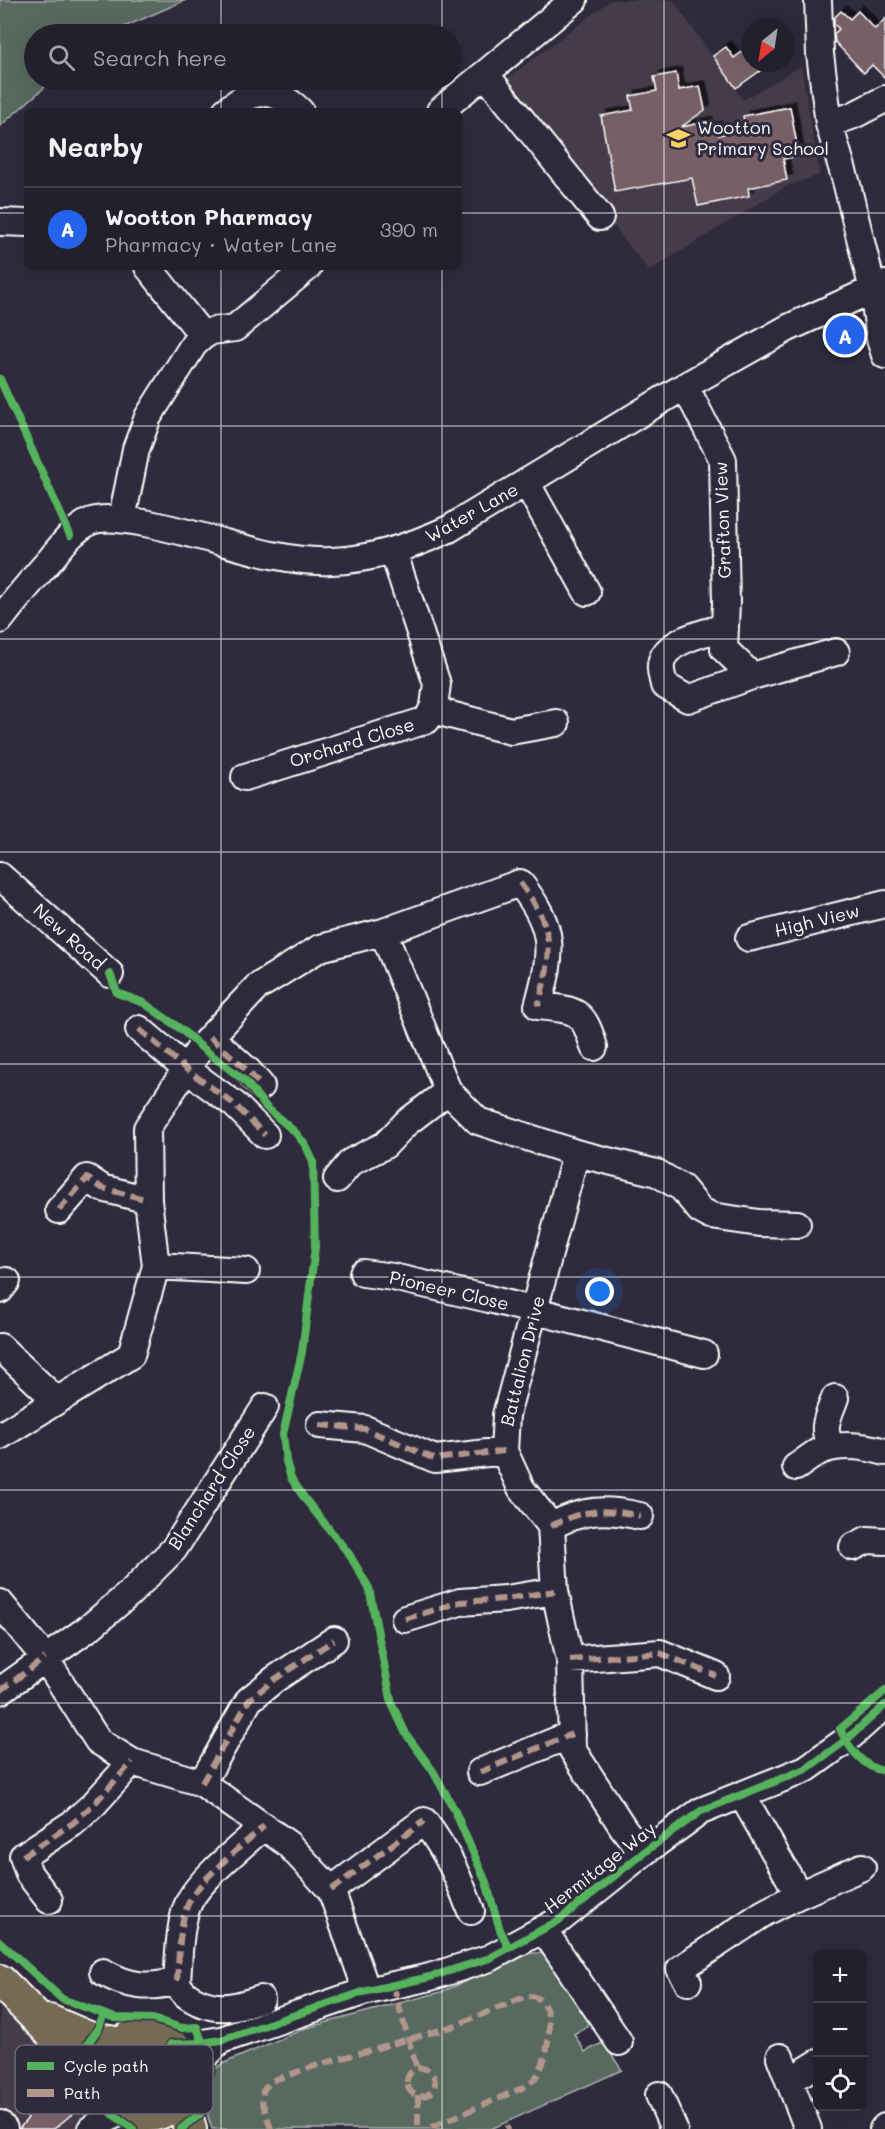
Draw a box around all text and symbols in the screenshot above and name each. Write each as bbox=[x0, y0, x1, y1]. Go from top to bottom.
north arrow bbox=[741, 18, 795, 72]
search box bbox=[24, 24, 462, 90]
icon: search bbox=[45, 41, 78, 74]
text: Search here bbox=[93, 43, 227, 72]
place label: Wootton Primary School bbox=[697, 115, 829, 160]
school or university icon: Wootton Primary School bbox=[666, 125, 692, 151]
text: Nearby bbox=[48, 130, 143, 164]
text: Wootton Pharmacy bbox=[105, 202, 313, 231]
text: A bbox=[61, 216, 74, 242]
text: 390 m bbox=[380, 216, 438, 242]
text: Pharmacy · Water Lane bbox=[105, 231, 337, 257]
pin: A bbox=[826, 312, 864, 358]
street label: Grafton View bbox=[708, 461, 736, 579]
street label: Water Lane bbox=[421, 477, 522, 548]
street label: Orchard Close bbox=[286, 712, 417, 772]
street label: New Road bbox=[29, 898, 111, 975]
street label: High View bbox=[772, 898, 862, 942]
street label: Pioneer Close bbox=[387, 1265, 511, 1315]
your location bbox=[585, 1277, 614, 1306]
street label: Battalion Drive bbox=[494, 1293, 550, 1428]
street label: Blanchard Close bbox=[162, 1421, 260, 1554]
street label: Hermitage Way bbox=[539, 1816, 660, 1918]
map controls bbox=[813, 1949, 867, 2111]
button: + bbox=[813, 1949, 867, 2003]
button: − bbox=[813, 2003, 867, 2057]
legend bbox=[15, 2045, 213, 2114]
text: Cycle path bbox=[64, 2055, 148, 2076]
button: locate bbox=[813, 2057, 867, 2111]
text: Path bbox=[64, 2082, 100, 2103]

